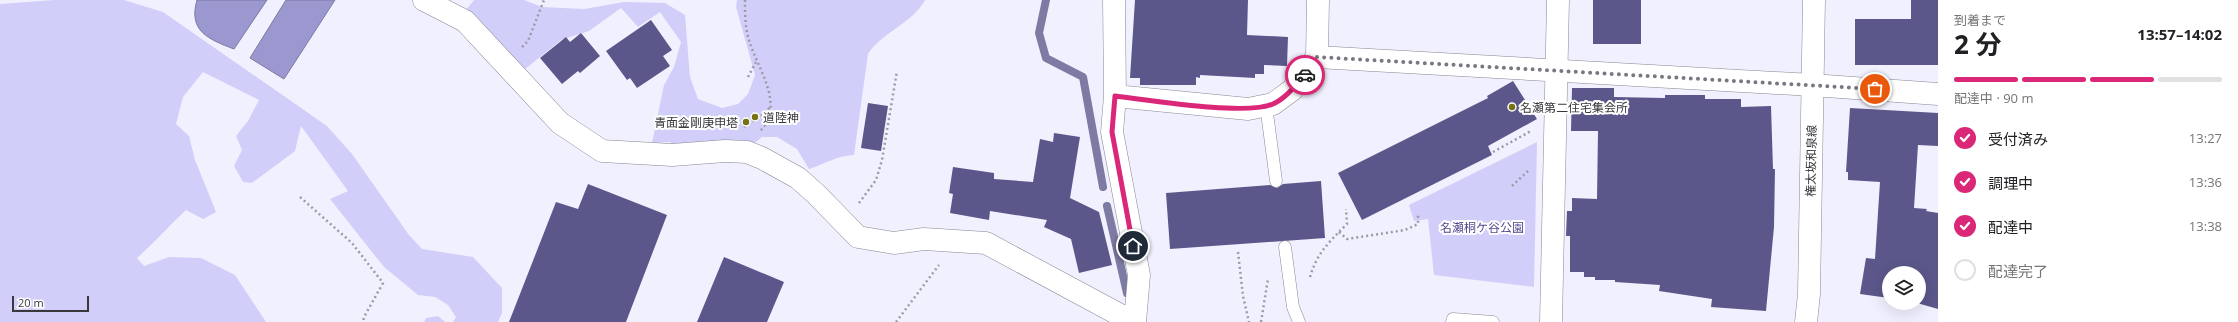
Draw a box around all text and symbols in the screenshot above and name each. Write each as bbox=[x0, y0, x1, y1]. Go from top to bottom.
text: 到着まで bbox=[1954, 11, 2006, 29]
text: 13:57–14:02 bbox=[2137, 24, 2222, 44]
text: 2 分 bbox=[1954, 26, 2002, 62]
courier bbox=[1285, 55, 1325, 95]
icon: car bbox=[1294, 64, 1316, 86]
pin bbox=[1858, 72, 1892, 106]
icon: bag bbox=[1864, 78, 1886, 100]
text: 配達中 · 90 m bbox=[1954, 89, 2033, 107]
place label: 名瀬第二住宅集会所 bbox=[1520, 99, 1628, 116]
marker: 名瀬第二住宅集会所 bbox=[1507, 102, 1517, 112]
place label: 道陸神 bbox=[763, 109, 799, 126]
marker: 道陸神 bbox=[750, 112, 760, 122]
place label: 青面金剛庚申塔 bbox=[654, 114, 738, 131]
marker: 青面金剛庚申塔 bbox=[741, 117, 751, 127]
street label: 権太坂和泉線 bbox=[1802, 125, 1820, 197]
icon: check bbox=[1954, 127, 1976, 149]
text: 受付済み bbox=[1988, 129, 2048, 149]
text: 13:27 bbox=[2189, 129, 2222, 147]
icon: check bbox=[1954, 171, 1976, 193]
text: 調理中 bbox=[1988, 173, 2033, 193]
text: 13:36 bbox=[2189, 173, 2222, 191]
icon: check bbox=[1954, 215, 1976, 237]
text: 配達中 bbox=[1988, 217, 2033, 237]
text: 13:38 bbox=[2189, 217, 2222, 235]
park label: 名瀬桐ケ谷公園 bbox=[1440, 219, 1524, 236]
pin bbox=[1116, 229, 1150, 263]
icon: home bbox=[1122, 235, 1144, 257]
text: 配達完了 bbox=[1988, 261, 2048, 281]
map controls bbox=[1882, 266, 1926, 310]
button: layers bbox=[1882, 266, 1926, 310]
scale bar bbox=[12, 294, 89, 313]
text: 20 m bbox=[18, 295, 44, 310]

